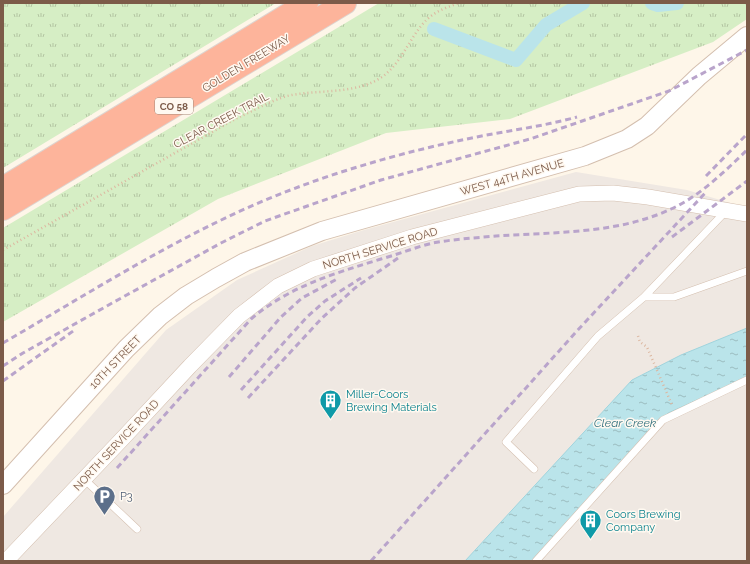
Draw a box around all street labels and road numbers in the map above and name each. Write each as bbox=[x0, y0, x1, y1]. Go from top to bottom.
street label: GOLDEN FREEWAY bbox=[200, 32, 292, 95]
street label: CLEAR CREEK TRAIL bbox=[171, 90, 272, 151]
road number: CO 58 bbox=[155, 98, 193, 114]
street label: WEST 44TH AVENUE bbox=[459, 156, 566, 199]
street label: NORTH SERVICE ROAD bbox=[321, 225, 439, 272]
street label: 10TH STREET bbox=[87, 333, 144, 392]
street label: NORTH SERVICE ROAD bbox=[71, 397, 162, 493]

